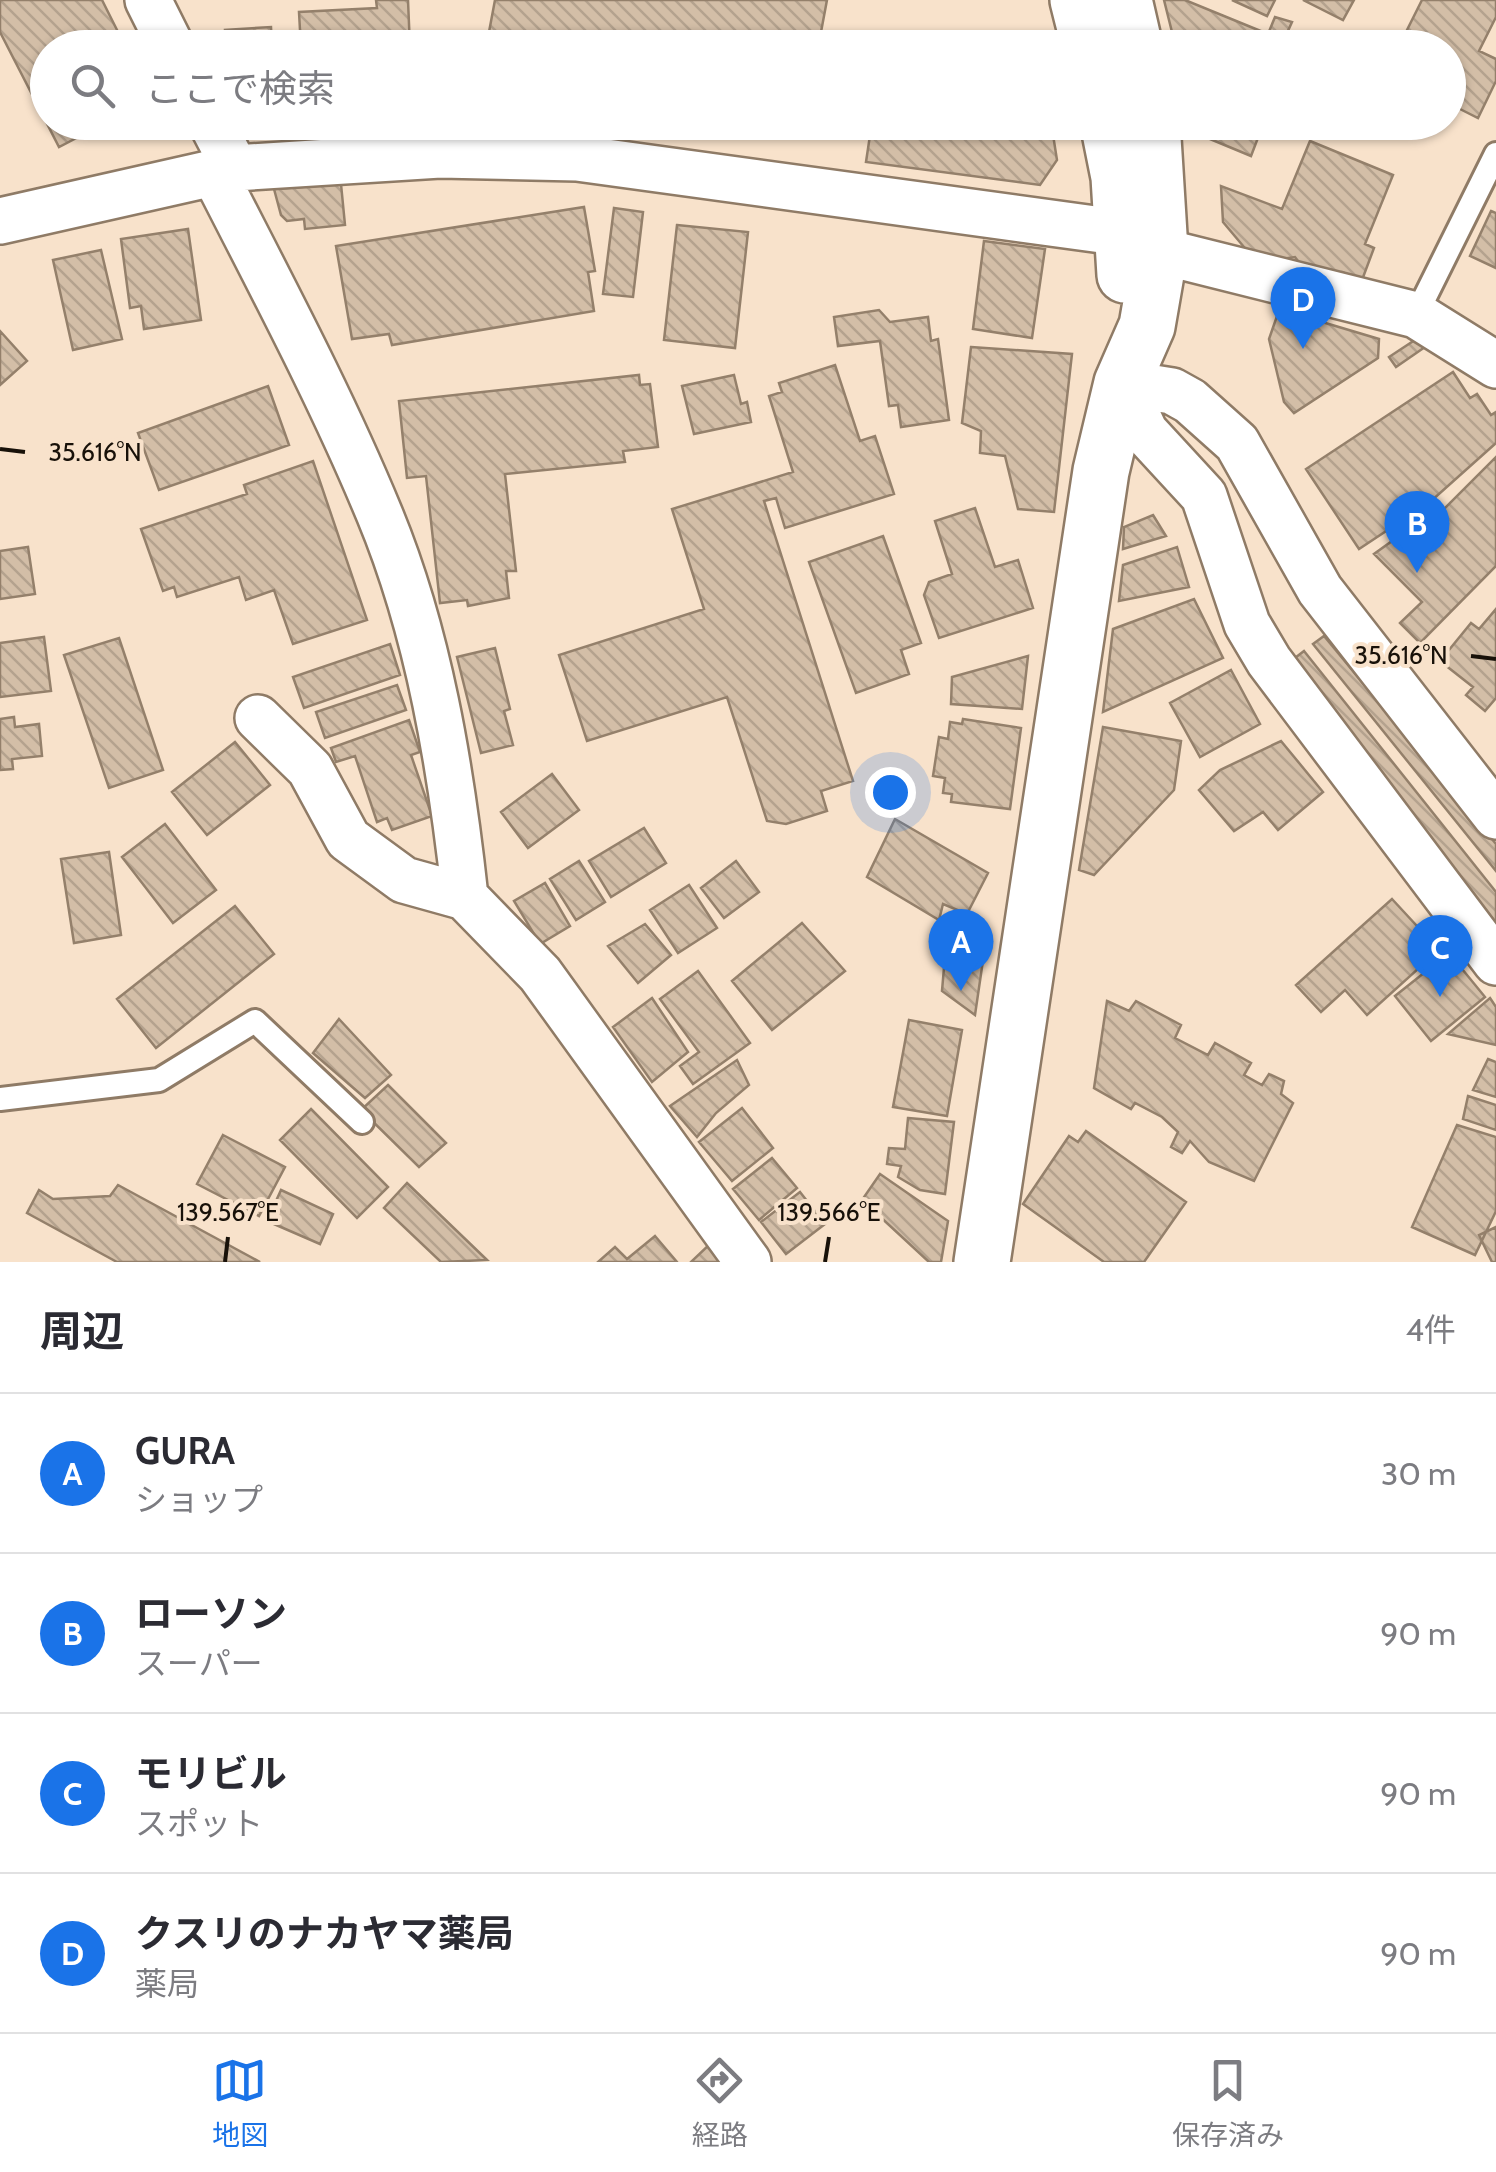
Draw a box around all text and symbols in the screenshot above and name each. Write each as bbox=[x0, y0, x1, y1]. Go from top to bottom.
search box bbox=[30, 30, 1466, 140]
icon: search bbox=[65, 58, 120, 113]
text: ここで検索 bbox=[145, 65, 335, 112]
pin: D bbox=[1270, 266, 1336, 349]
text: 35.616°N bbox=[48, 437, 142, 467]
pin: B bbox=[1384, 490, 1450, 573]
text: 35.616°N bbox=[1354, 640, 1448, 670]
your location bbox=[865, 767, 916, 818]
pin: A bbox=[928, 908, 994, 991]
pin: C bbox=[1408, 914, 1472, 997]
text: 139.567°E bbox=[177, 1197, 279, 1227]
text: 139.566°E bbox=[777, 1197, 881, 1227]
text: 周辺 bbox=[40, 1305, 124, 1357]
text: 4件 bbox=[1406, 1310, 1456, 1349]
text: GURA bbox=[135, 1427, 235, 1474]
text: A bbox=[62, 1454, 83, 1493]
text: 30 m bbox=[1381, 1454, 1456, 1493]
text: ショップ bbox=[135, 1480, 263, 1519]
text: ローソン bbox=[135, 1590, 287, 1637]
text: B bbox=[62, 1614, 83, 1653]
text: 90 m bbox=[1380, 1614, 1456, 1653]
text: スーパー bbox=[135, 1644, 263, 1683]
text: モリビル bbox=[135, 1750, 287, 1797]
text: C bbox=[63, 1774, 82, 1813]
text: 90 m bbox=[1380, 1774, 1456, 1813]
text: スポット bbox=[135, 1804, 263, 1843]
text: クスリのナカヤマ薬局 bbox=[135, 1910, 514, 1957]
text: D bbox=[61, 1934, 84, 1973]
text: 90 m bbox=[1380, 1934, 1456, 1973]
text: 薬局 bbox=[135, 1964, 199, 2003]
tab: 地図 bbox=[212, 2053, 268, 2153]
tab: 経路 bbox=[692, 2053, 748, 2153]
tab: 保存済み bbox=[1172, 2053, 1284, 2153]

